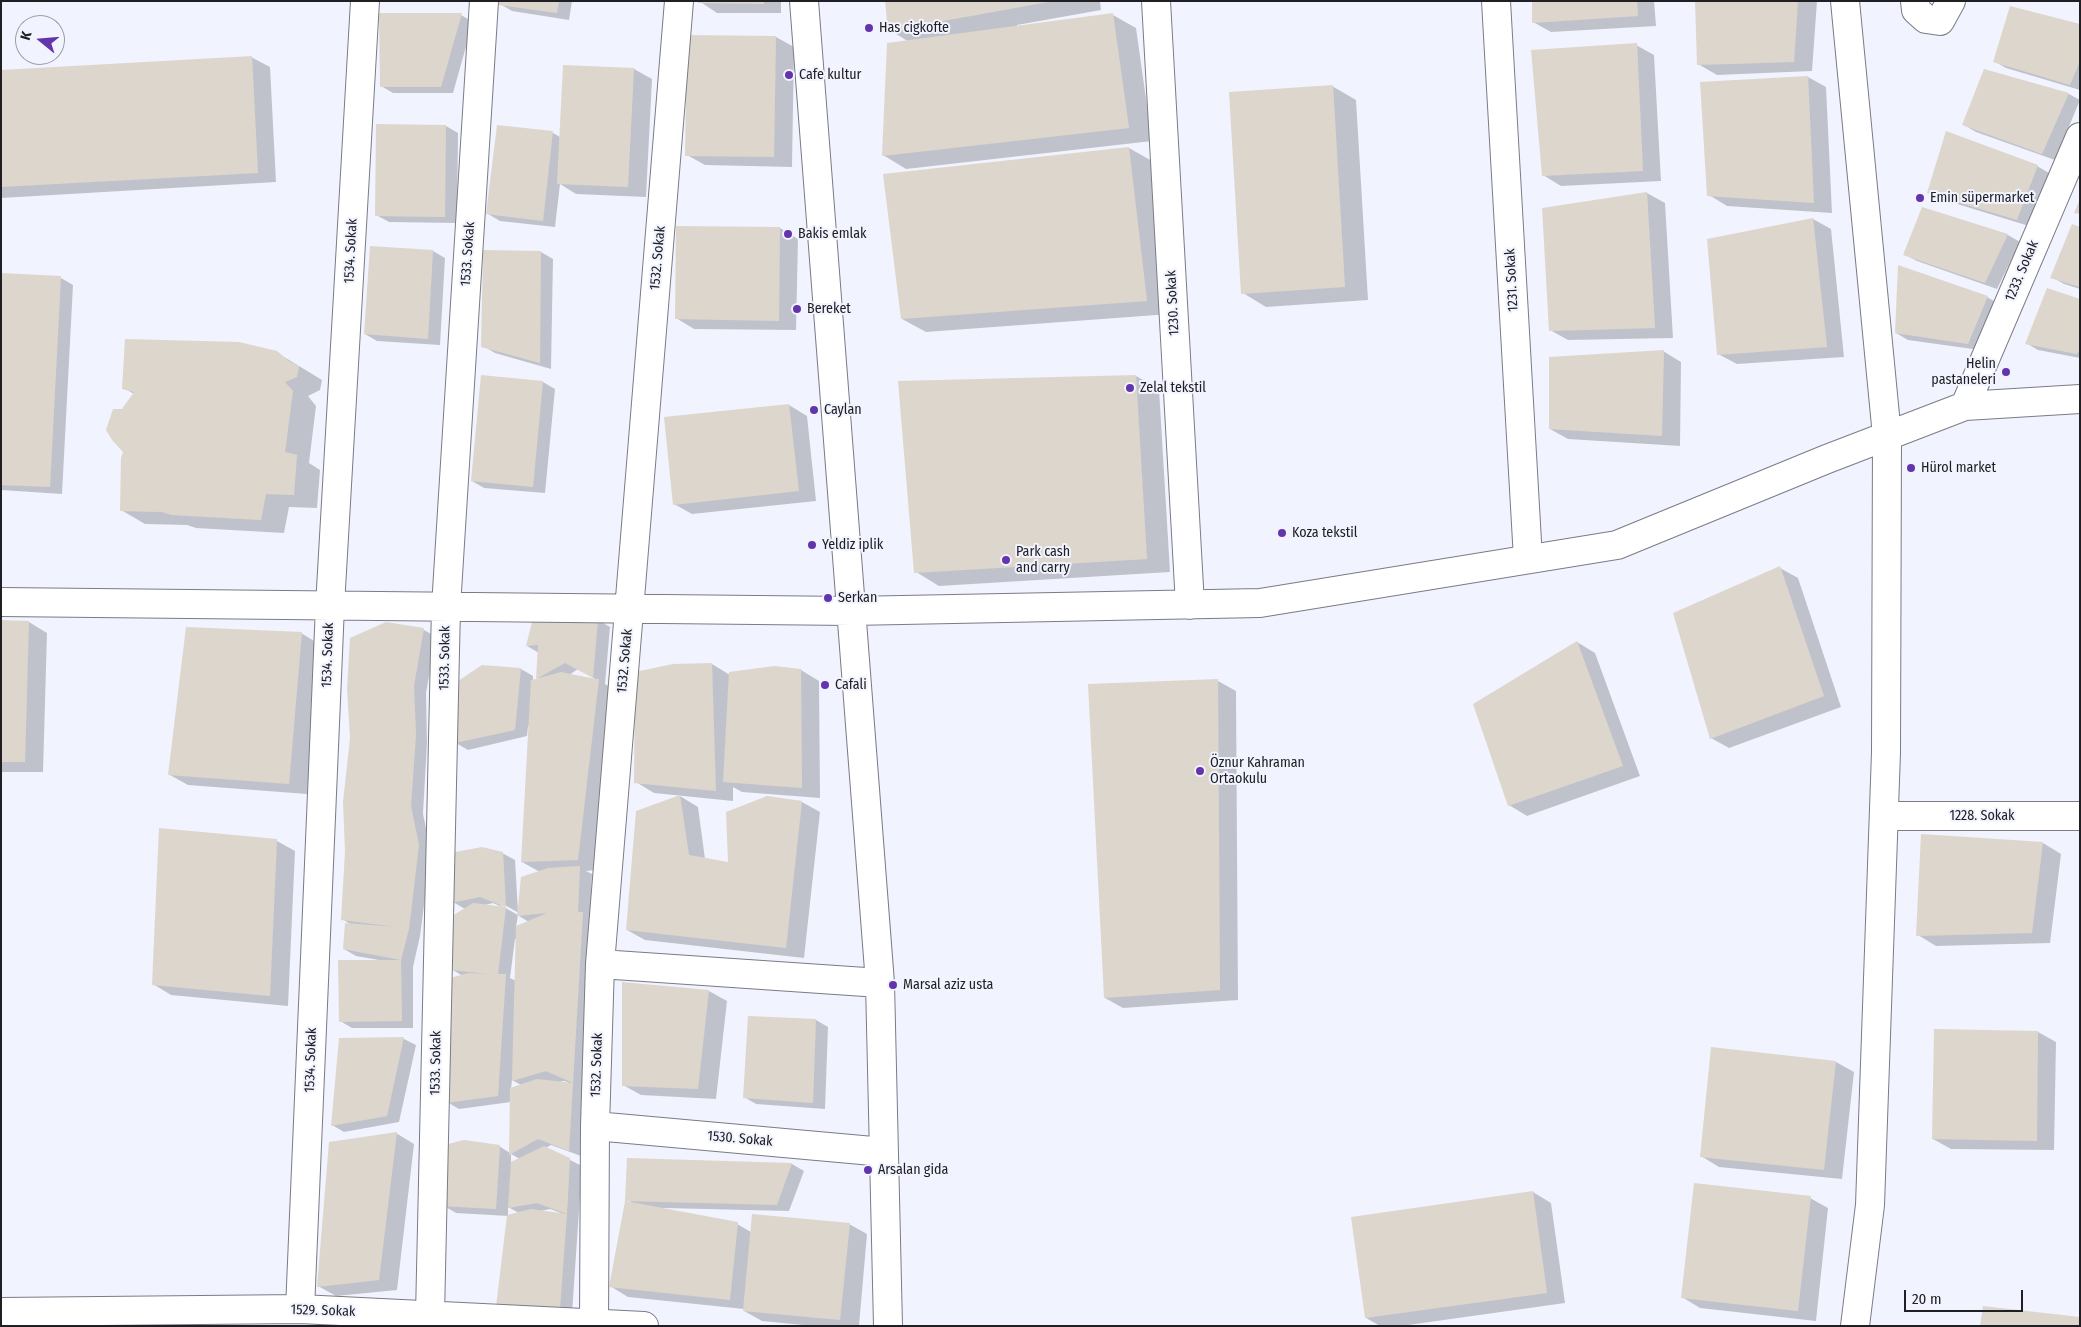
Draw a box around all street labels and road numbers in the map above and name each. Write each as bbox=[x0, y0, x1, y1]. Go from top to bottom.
street label: 1534. Sokak bbox=[341, 218, 361, 284]
street label: 1533. Sokak bbox=[457, 221, 479, 287]
street label: 1532. Sokak bbox=[647, 225, 669, 291]
street label: 1233. Sokak bbox=[2002, 238, 2042, 304]
street label: 1231. Sokak bbox=[1502, 248, 1522, 312]
street label: 1230. Sokak bbox=[1163, 270, 1183, 336]
street label: 1534. Sokak bbox=[318, 622, 338, 688]
street label: 1533. Sokak bbox=[436, 626, 454, 690]
street label: 1532. Sokak bbox=[614, 628, 636, 694]
street label: 1228. Sokak bbox=[1949, 808, 2015, 824]
street label: 1534. Sokak bbox=[301, 1027, 321, 1093]
street label: 1533. Sokak bbox=[427, 1031, 445, 1095]
street label: 1532. Sokak bbox=[587, 1033, 607, 1097]
street label: 1530. Sokak bbox=[707, 1128, 773, 1150]
street label: 1529. Sokak bbox=[290, 1301, 356, 1321]

